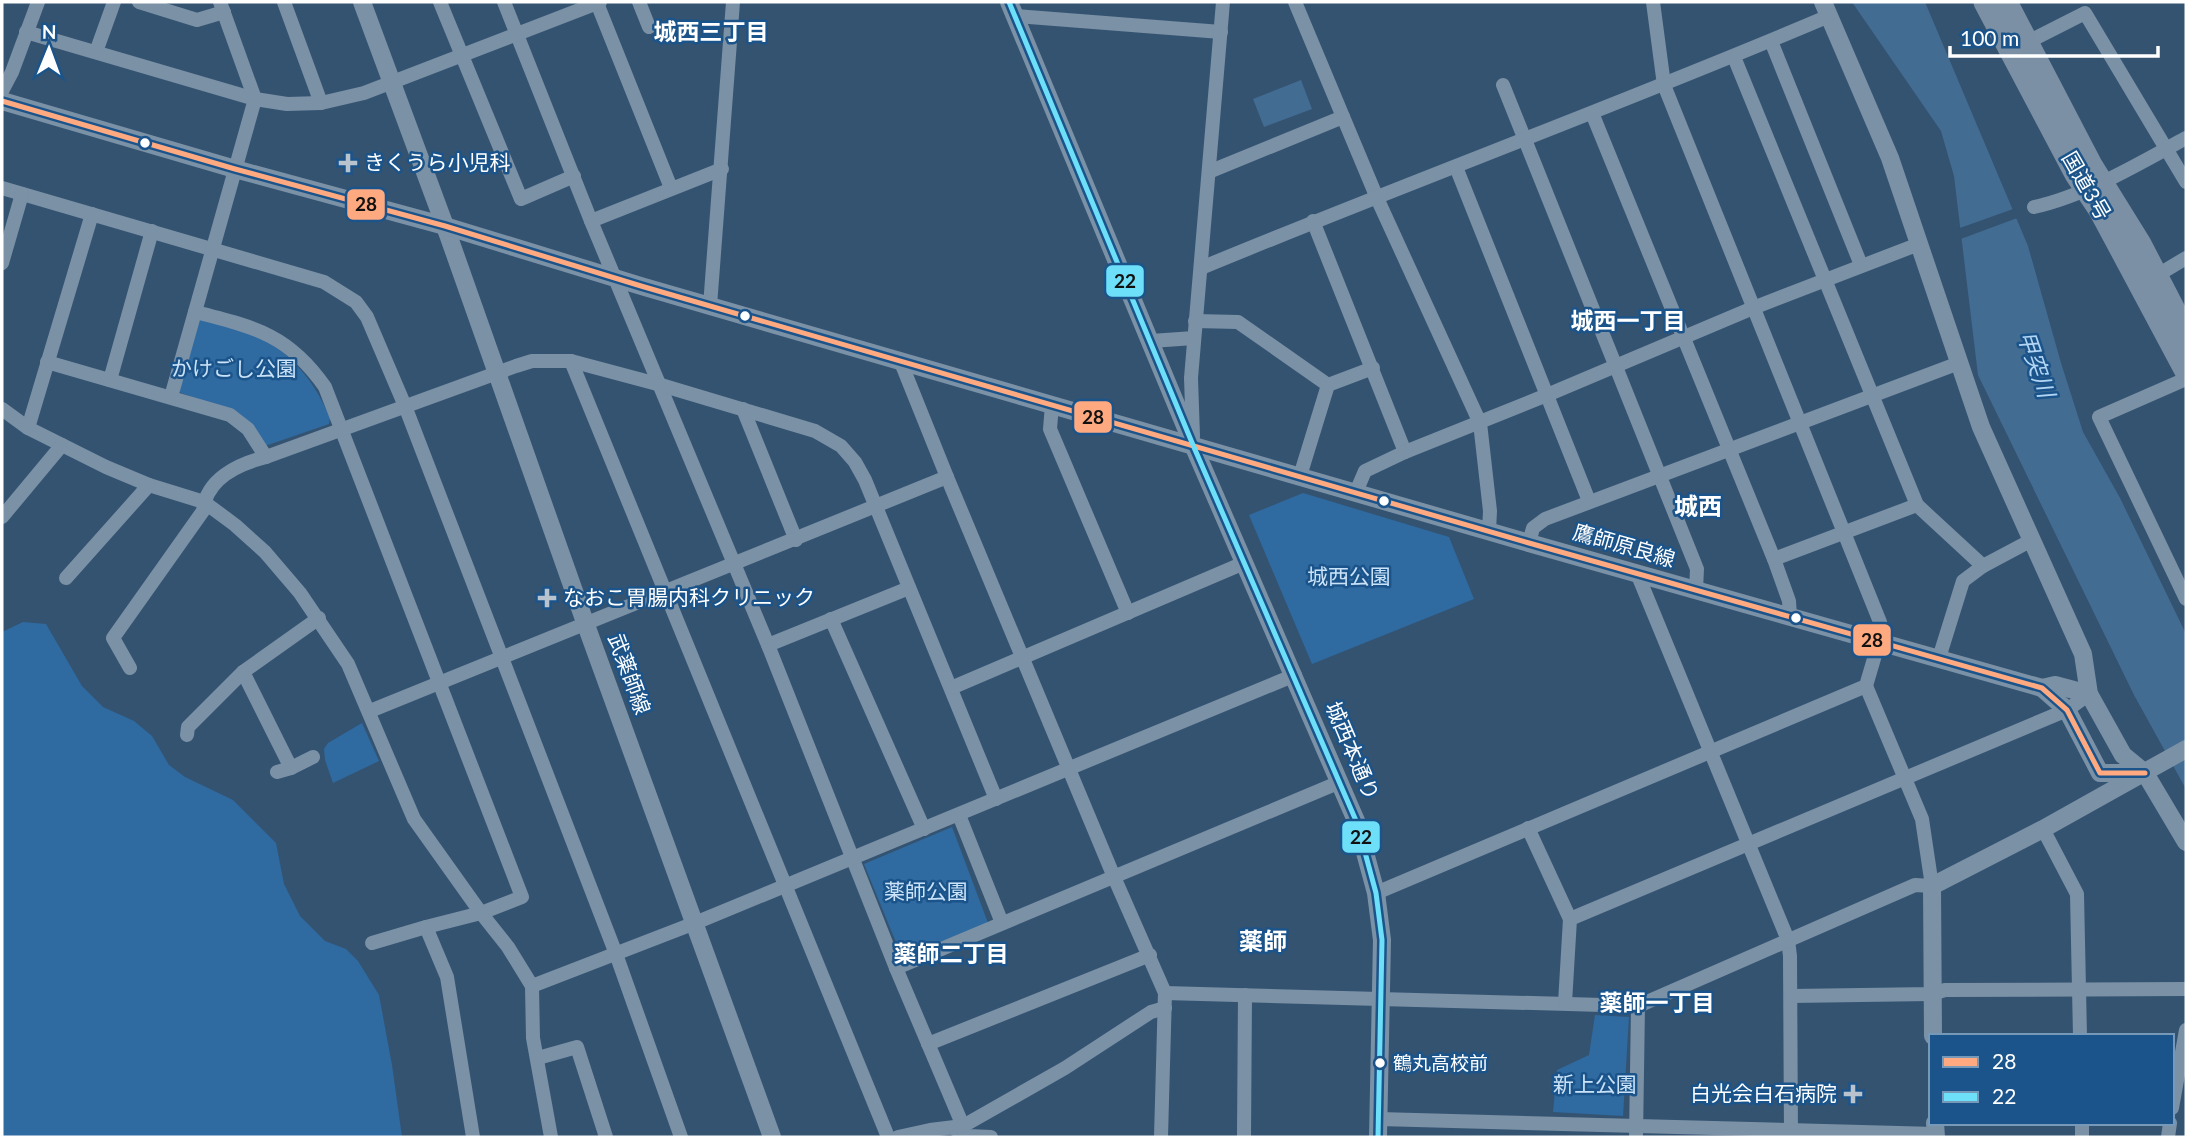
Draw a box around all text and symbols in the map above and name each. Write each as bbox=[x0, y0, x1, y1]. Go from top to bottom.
north arrow bbox=[14, 14, 84, 84]
scale bar bbox=[1950, 14, 2158, 58]
district label: 城西三丁目 bbox=[654, 17, 769, 45]
text: N bbox=[42, 20, 57, 43]
text: 100 m bbox=[1960, 25, 2019, 50]
unlabelled marker bbox=[138, 136, 152, 150]
street label: 国道3号 bbox=[2058, 146, 2117, 224]
place label: きくうら小児科 bbox=[364, 149, 511, 174]
marker: きくうら小児科 bbox=[338, 153, 358, 173]
line badge: 28 bbox=[346, 188, 386, 221]
text: 28 bbox=[355, 192, 377, 215]
line badge: 22 bbox=[1105, 264, 1145, 298]
text: 22 bbox=[1114, 269, 1136, 292]
district label: 城西一丁目 bbox=[1571, 306, 1686, 334]
unlabelled marker bbox=[738, 309, 752, 323]
water label: 甲突川 bbox=[2012, 326, 2062, 404]
park label: かけごし公園 bbox=[171, 355, 297, 380]
line badge: 28 bbox=[1073, 400, 1113, 434]
text: 28 bbox=[1082, 405, 1104, 428]
district label: 城西 bbox=[1674, 491, 1722, 520]
unlabelled marker bbox=[1377, 494, 1391, 508]
street label: 鷹師原良線 bbox=[1571, 518, 1678, 571]
park label: 城西公園 bbox=[1307, 563, 1391, 588]
place label: なおこ胃腸内科クリニック bbox=[563, 584, 815, 609]
marker: なおこ胃腸内科クリニック bbox=[537, 588, 557, 608]
unlabelled marker bbox=[1789, 611, 1803, 625]
line badge: 28 bbox=[1852, 623, 1892, 657]
text: 28 bbox=[1861, 628, 1883, 651]
street label: 武薬師線 bbox=[604, 630, 657, 717]
street label: 城西本通り bbox=[1321, 697, 1385, 804]
line badge: 22 bbox=[1341, 820, 1381, 854]
text: 22 bbox=[1350, 825, 1372, 848]
park label: 薬師公園 bbox=[884, 878, 968, 903]
district label: 薬師 bbox=[1239, 926, 1287, 955]
district label: 薬師二丁目 bbox=[894, 939, 1009, 967]
district label: 薬師一丁目 bbox=[1600, 988, 1715, 1016]
legend bbox=[1929, 1034, 2174, 1125]
text: 28 bbox=[1992, 1048, 2016, 1073]
place label: 鶴丸高校前 bbox=[1393, 1051, 1488, 1074]
marker: 鶴丸高校前 bbox=[1373, 1056, 1387, 1070]
park label: 新上公園 bbox=[1553, 1071, 1637, 1096]
place label: 白光会白石病院 bbox=[1690, 1080, 1837, 1105]
text: 22 bbox=[1992, 1083, 2016, 1108]
marker: 白光会白石病院 bbox=[1843, 1084, 1863, 1104]

